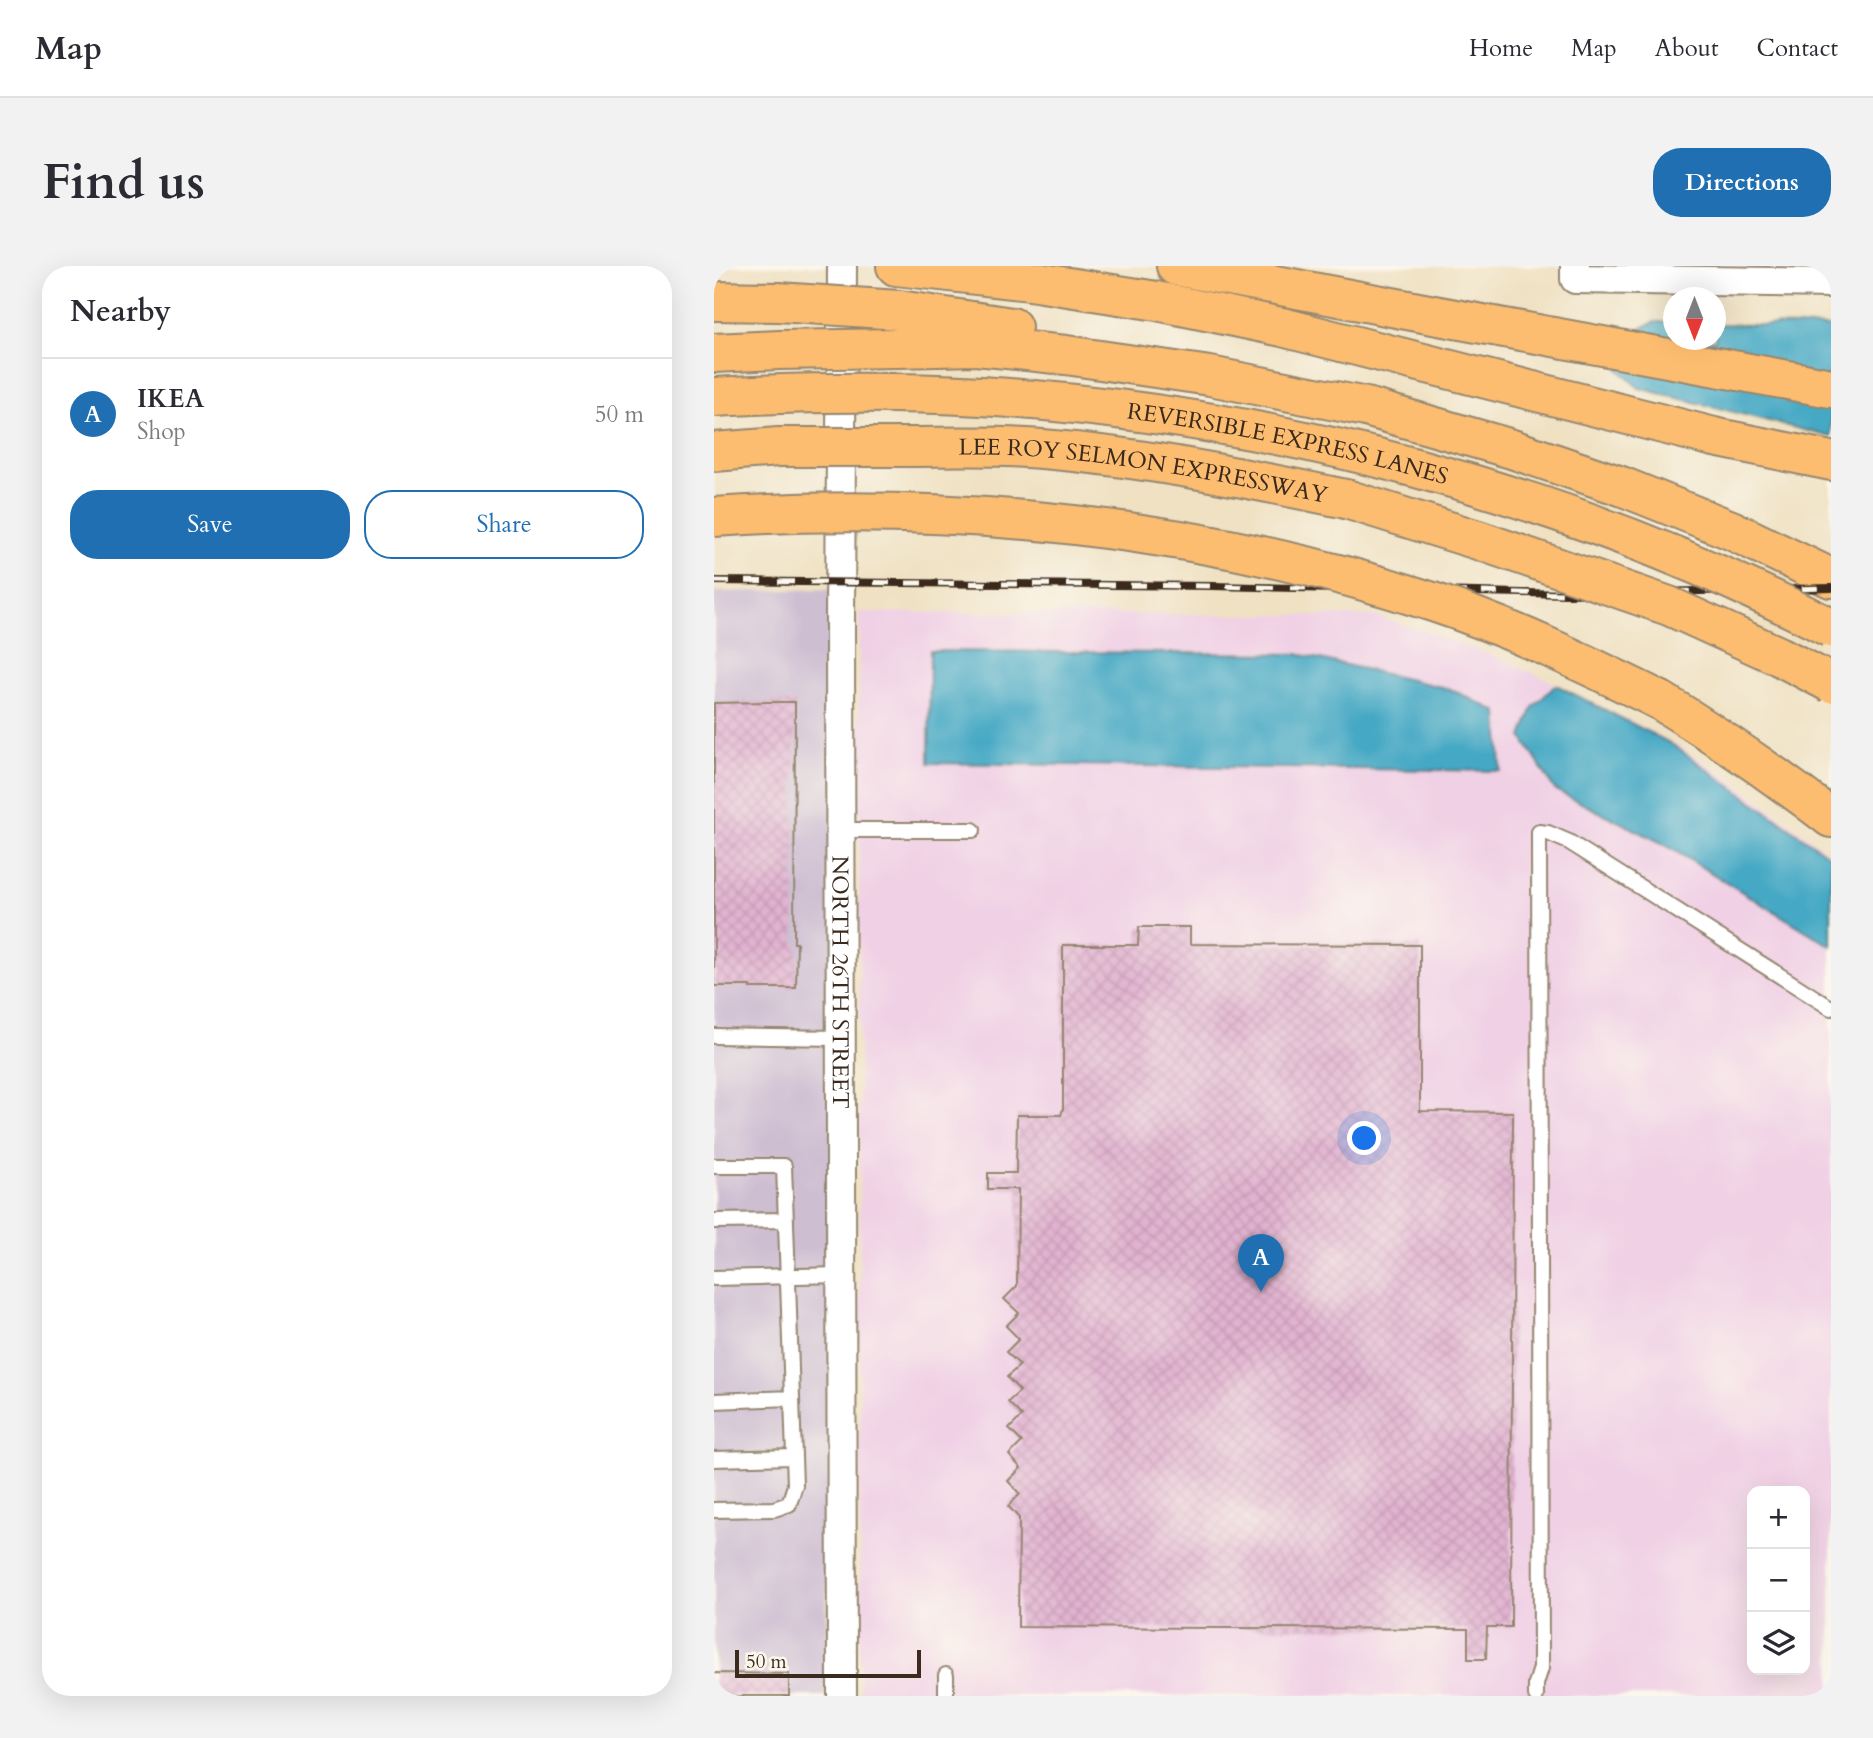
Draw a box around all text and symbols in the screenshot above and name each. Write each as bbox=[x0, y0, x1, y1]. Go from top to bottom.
text: Map bbox=[35, 26, 102, 71]
text: Home bbox=[1469, 32, 1533, 65]
text: Map bbox=[1571, 32, 1617, 65]
text: About bbox=[1655, 32, 1719, 65]
text: Contact bbox=[1757, 32, 1838, 65]
button: Directions bbox=[1653, 148, 1831, 217]
text: Find us bbox=[42, 149, 205, 216]
north arrow bbox=[1663, 287, 1726, 350]
text: Nearby bbox=[70, 291, 171, 332]
text: IKEA bbox=[137, 381, 204, 416]
street label: REVERSIBLE EXPRESS LANES bbox=[1125, 395, 1452, 492]
text: A bbox=[84, 399, 102, 430]
text: 50 m bbox=[595, 399, 644, 430]
text: Shop bbox=[137, 416, 186, 447]
street label: LEE ROY SELMON EXPRESSWAY bbox=[959, 431, 1331, 511]
button: Save bbox=[70, 490, 350, 559]
button: Share bbox=[364, 490, 644, 559]
street label: NORTH 26TH STREET bbox=[824, 855, 856, 1109]
your location bbox=[1347, 1121, 1381, 1155]
pin: A bbox=[1238, 1234, 1284, 1292]
map controls bbox=[1747, 1486, 1810, 1675]
button: + bbox=[1747, 1486, 1810, 1549]
button: − bbox=[1747, 1549, 1810, 1612]
button: layers bbox=[1747, 1612, 1810, 1675]
scale bar bbox=[735, 1647, 920, 1679]
text: 50 m bbox=[746, 1649, 787, 1675]

